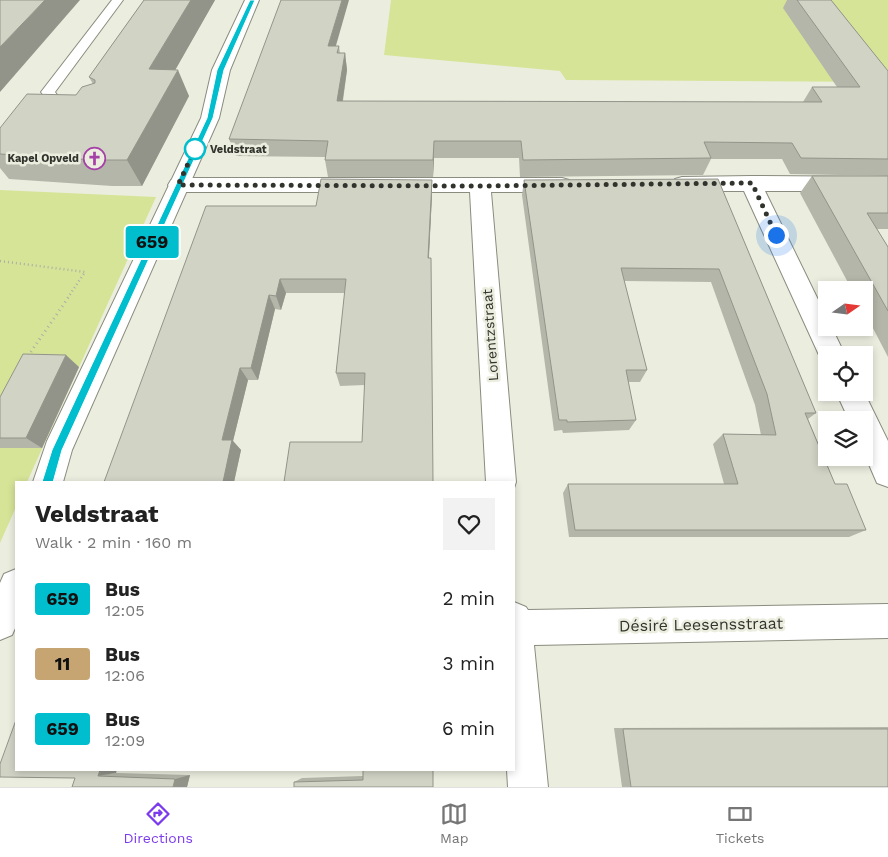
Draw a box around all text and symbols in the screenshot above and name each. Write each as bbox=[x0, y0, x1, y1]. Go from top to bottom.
marker: Veldstraat bbox=[184, 138, 206, 160]
place label: Veldstraat bbox=[210, 143, 267, 156]
church icon: Kapel Opveld bbox=[83, 146, 107, 170]
place label: Kapel Opveld bbox=[7, 152, 79, 165]
your location bbox=[764, 223, 789, 248]
line badge: 659 bbox=[123, 226, 181, 258]
text: 659 bbox=[136, 231, 168, 252]
north arrow bbox=[818, 281, 872, 336]
map controls bbox=[818, 281, 873, 466]
street label: Lorentzstraat bbox=[479, 288, 501, 382]
button: locate bbox=[818, 346, 873, 401]
button: layers bbox=[818, 411, 873, 466]
button: heart bbox=[443, 498, 495, 550]
text: Veldstraat bbox=[35, 500, 159, 528]
text: Walk · 2 min · 160 m bbox=[35, 533, 192, 552]
text: Bus bbox=[105, 578, 140, 601]
text: 2 min bbox=[443, 587, 495, 610]
text: 659 bbox=[46, 588, 79, 609]
text: 12:05 bbox=[105, 601, 145, 620]
street label: Désiré Leesensstraat bbox=[619, 614, 784, 635]
text: Bus bbox=[105, 643, 140, 666]
text: 3 min bbox=[443, 652, 495, 675]
text: 11 bbox=[55, 653, 70, 674]
text: 12:06 bbox=[105, 666, 145, 685]
text: Bus bbox=[105, 708, 140, 731]
text: 6 min bbox=[442, 717, 495, 740]
text: 659 bbox=[46, 718, 79, 739]
text: 12:09 bbox=[105, 731, 145, 750]
tab: Directions bbox=[124, 800, 193, 846]
tab: Map bbox=[440, 800, 469, 846]
tab: Tickets bbox=[716, 800, 764, 846]

